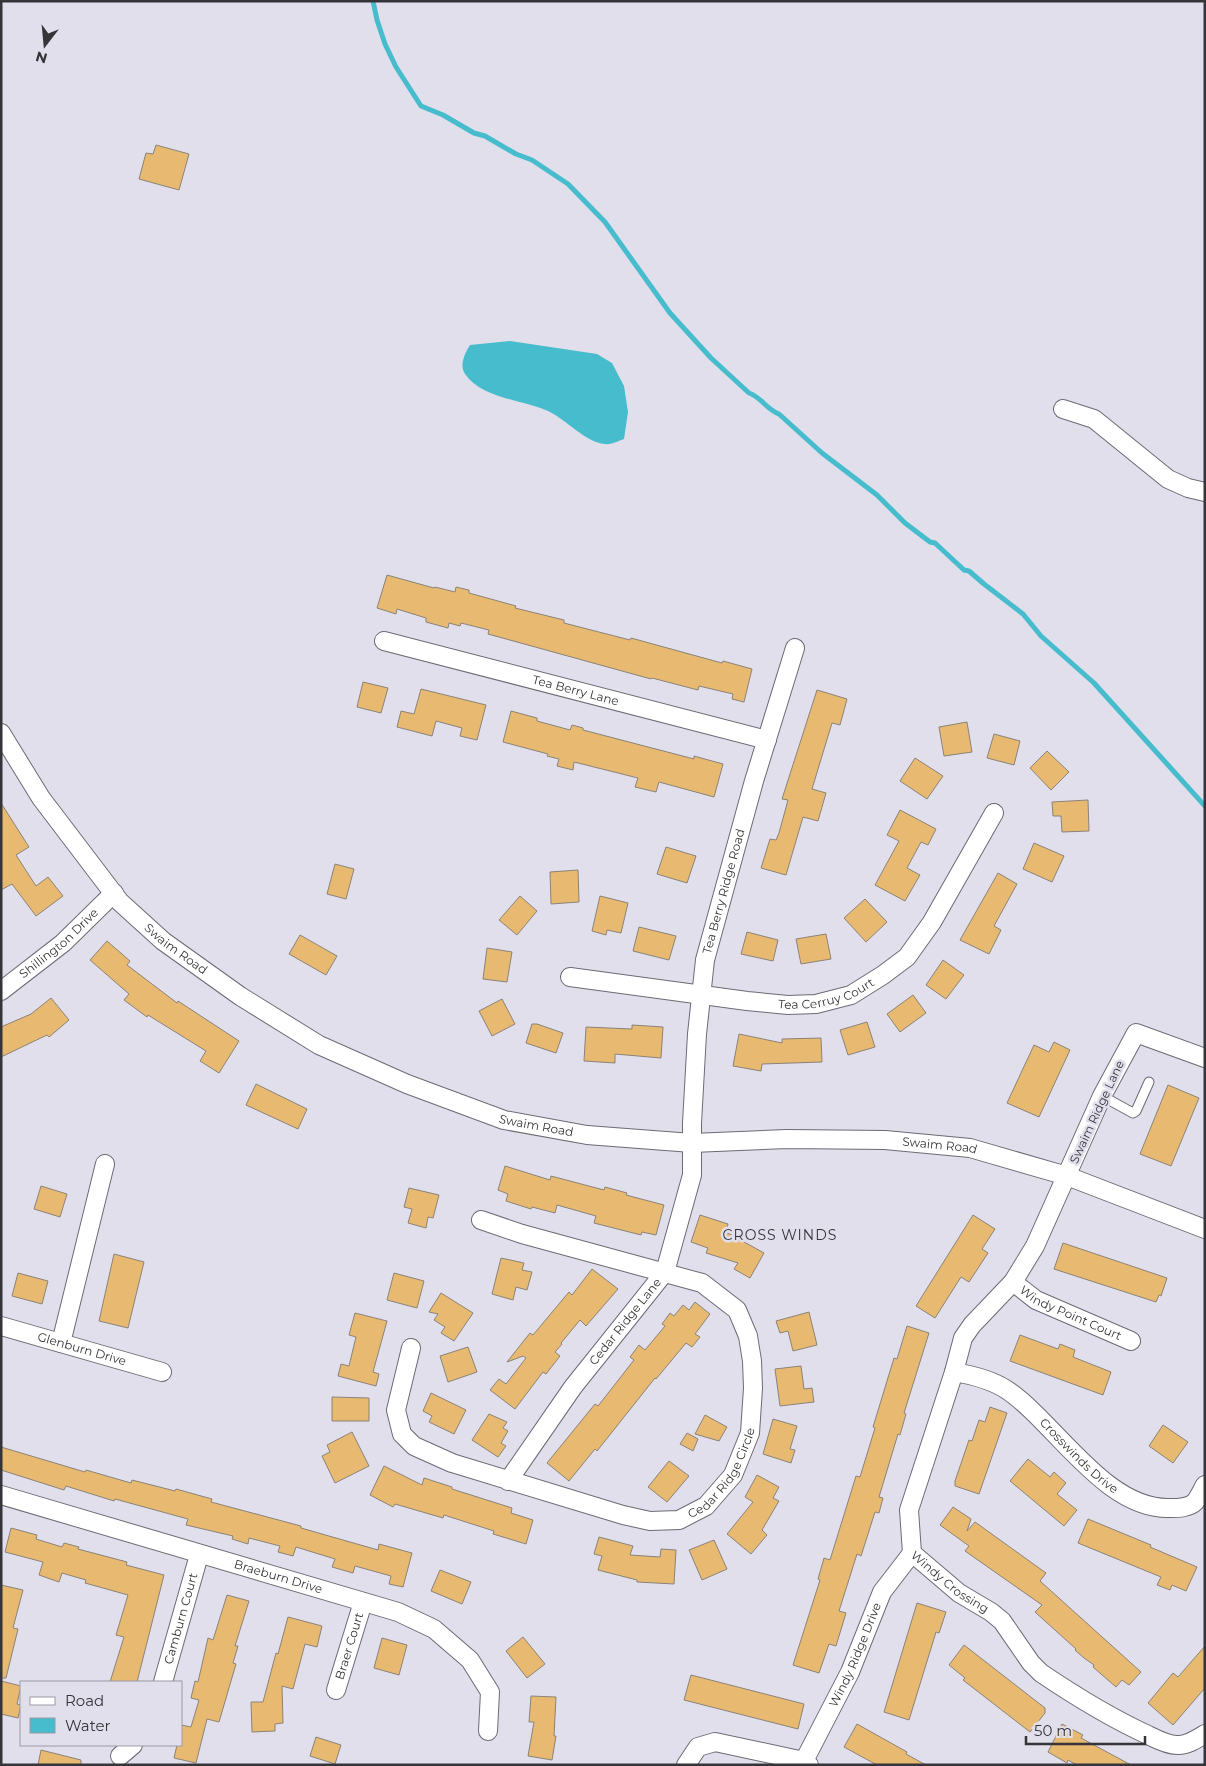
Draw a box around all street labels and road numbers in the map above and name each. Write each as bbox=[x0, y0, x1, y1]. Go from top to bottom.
street label: Tea Berry Lane bbox=[531, 672, 621, 708]
street label: Tea Berry Ridge Road bbox=[699, 827, 748, 955]
street label: Shillington Drive bbox=[16, 905, 101, 981]
street label: Swaim Road bbox=[142, 920, 210, 977]
street label: Tea Cerruy Court bbox=[778, 974, 877, 1012]
street label: Swaim Ridge Lane bbox=[1066, 1058, 1127, 1166]
street label: Swaim Road bbox=[497, 1111, 575, 1139]
street label: Swaim Road bbox=[902, 1134, 979, 1157]
street label: Cedar Ridge Lane bbox=[586, 1275, 664, 1368]
street label: Windy Point Court bbox=[1017, 1282, 1124, 1343]
street label: Glenburn Drive bbox=[36, 1329, 128, 1368]
street label: Crosswinds Drive bbox=[1037, 1415, 1121, 1496]
street label: Cedar Ridge Circle bbox=[685, 1427, 757, 1521]
street label: Windy Crossing bbox=[908, 1547, 992, 1616]
street label: Braeburn Drive bbox=[232, 1556, 324, 1596]
street label: Camburn Court bbox=[160, 1571, 201, 1666]
street label: Windy Ridge Drive bbox=[825, 1600, 884, 1709]
street label: Braer Court bbox=[332, 1610, 366, 1681]

